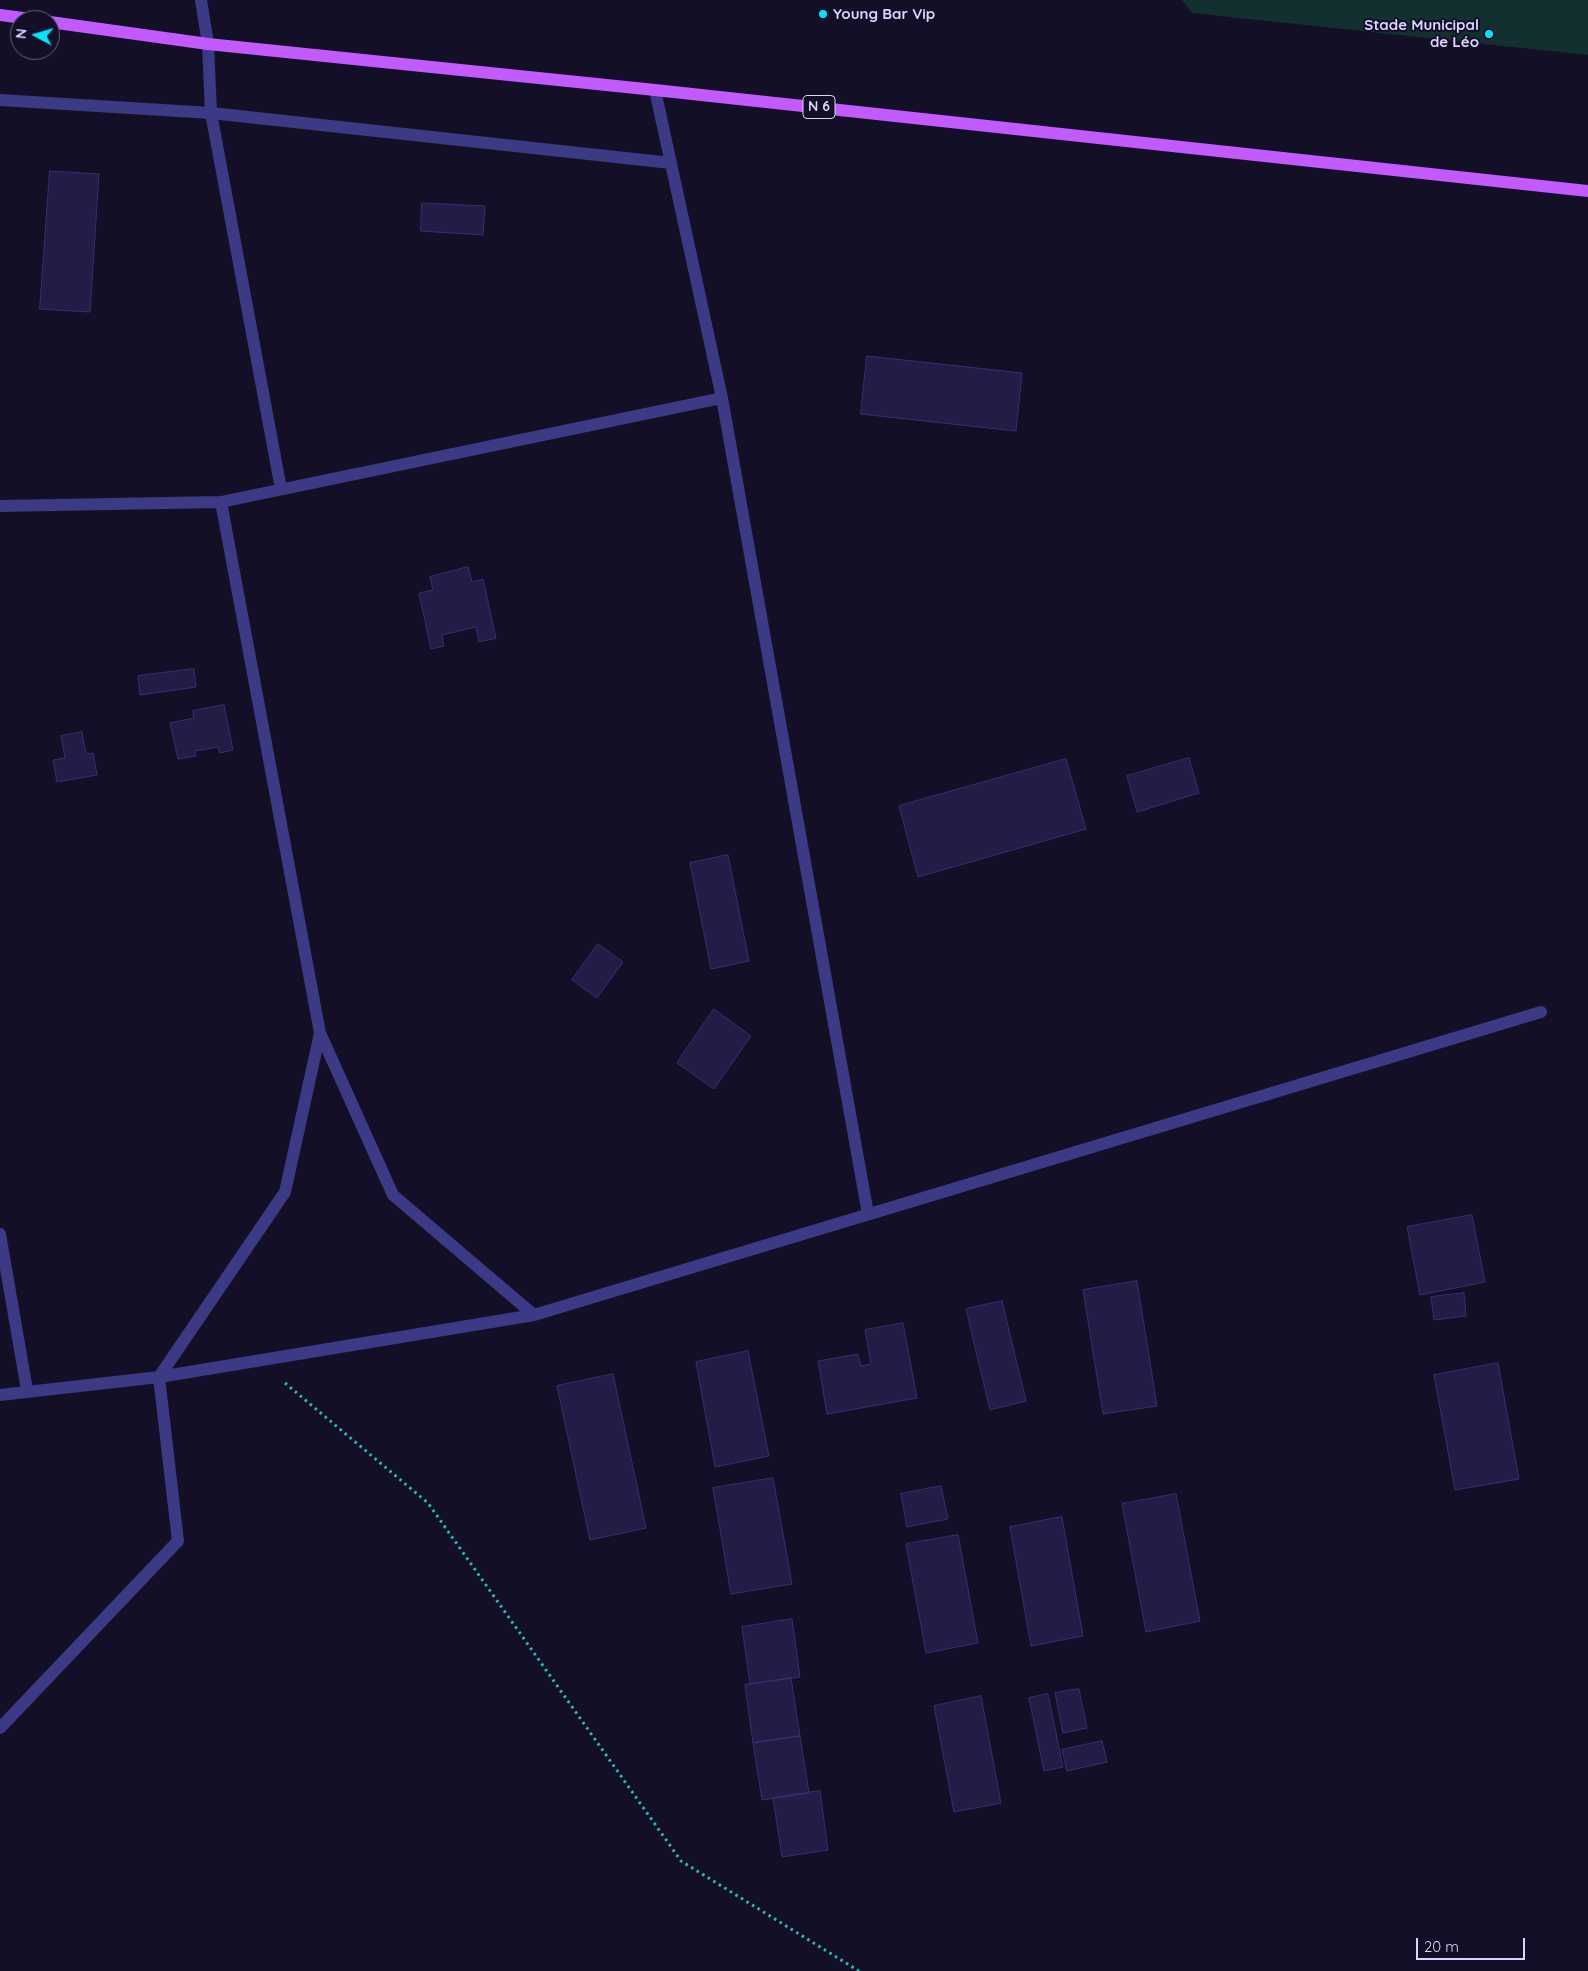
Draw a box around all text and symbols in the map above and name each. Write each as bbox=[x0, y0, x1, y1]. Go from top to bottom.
place label: Young Bar Vip bbox=[833, 5, 935, 23]
marker: Young Bar Vip bbox=[817, 8, 829, 20]
north arrow bbox=[10, 10, 60, 60]
place label: Stade Municipal de Léo bbox=[1364, 16, 1479, 51]
text: N bbox=[12, 27, 31, 40]
marker: Stade Municipal de Léo bbox=[1483, 28, 1495, 40]
road number: N 6 bbox=[803, 95, 835, 118]
scale bar bbox=[1418, 1928, 1527, 1960]
text: 20 m bbox=[1424, 1937, 1459, 1956]

